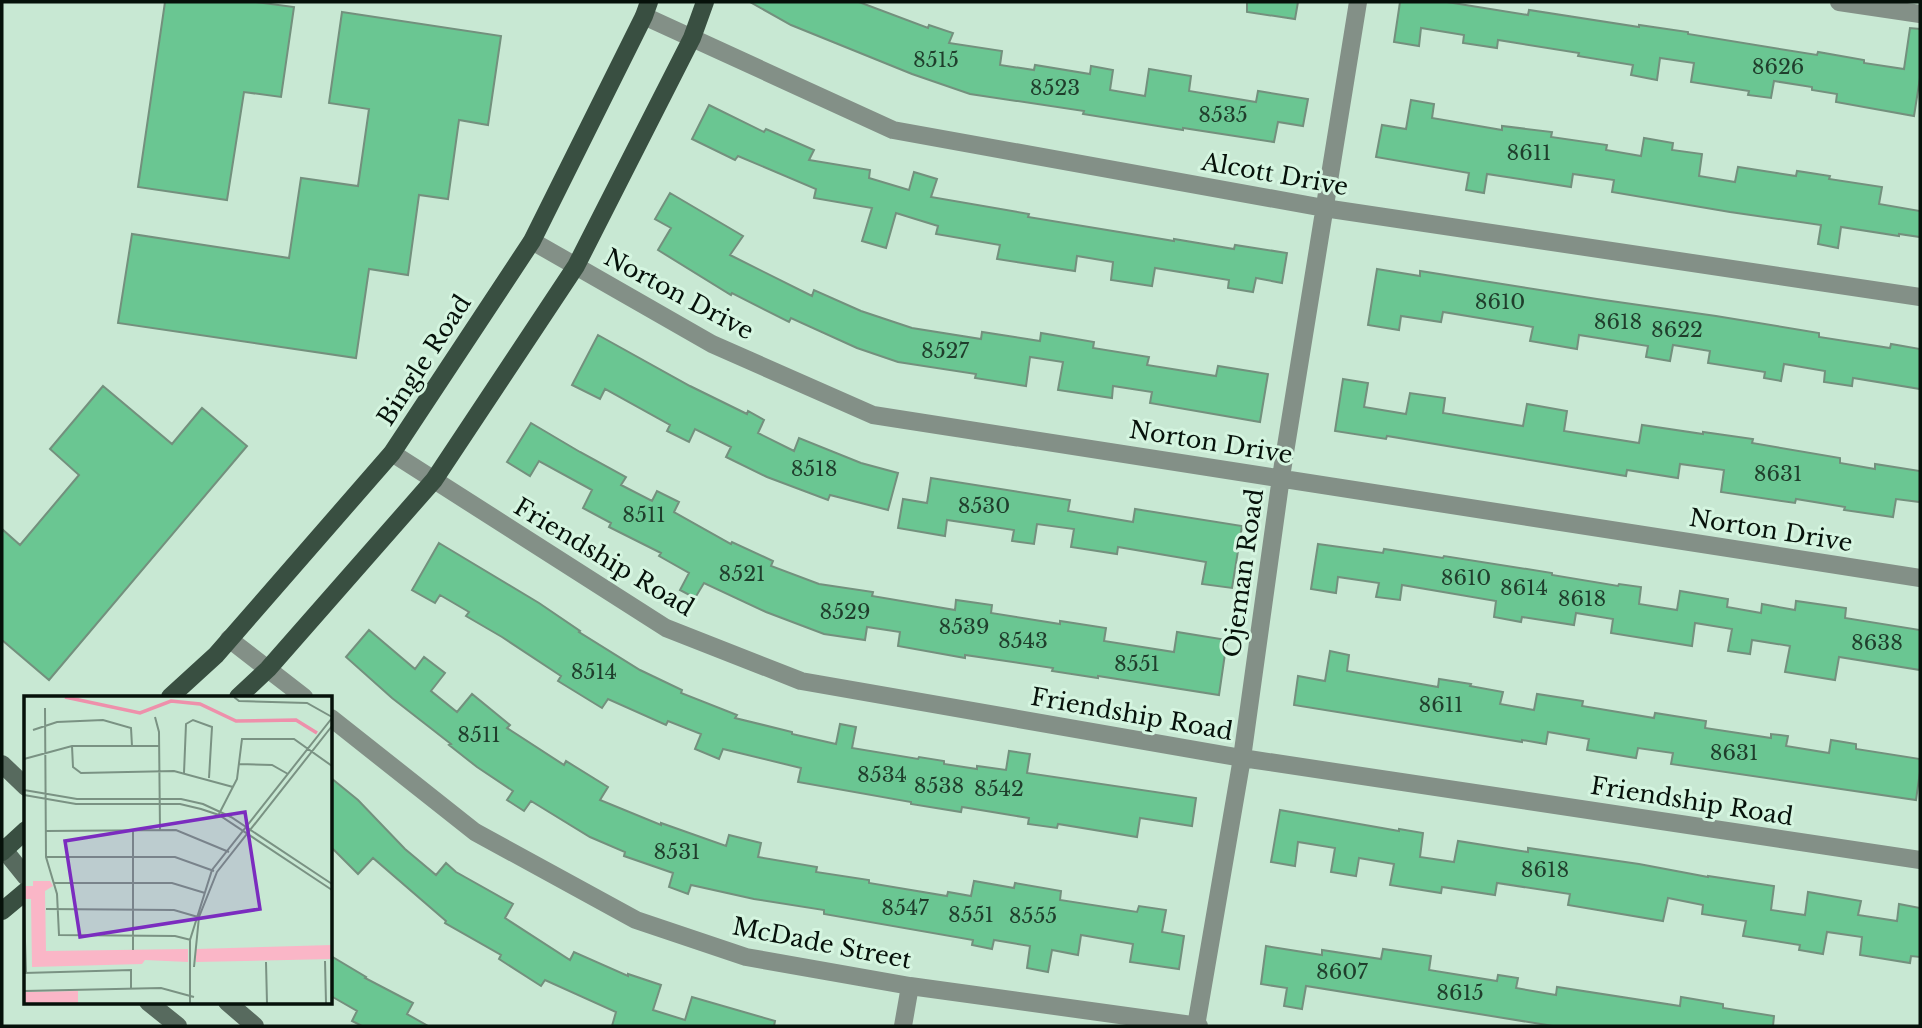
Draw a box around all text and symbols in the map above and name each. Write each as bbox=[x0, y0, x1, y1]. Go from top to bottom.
house number: 8515 bbox=[913, 47, 959, 73]
house number: 8626 bbox=[1752, 54, 1804, 80]
house number: 8523 bbox=[1030, 75, 1080, 101]
house number: 8535 bbox=[1198, 102, 1248, 128]
house number: 8611 bbox=[1507, 140, 1551, 166]
street label: Alcott Drive bbox=[1198, 147, 1351, 201]
street label: Norton Drive bbox=[599, 243, 759, 345]
street label: Bingle Road bbox=[371, 289, 477, 431]
house number: 8610 bbox=[1475, 289, 1525, 315]
house number: 8618 bbox=[1594, 309, 1642, 335]
house number: 8622 bbox=[1651, 317, 1703, 343]
house number: 8527 bbox=[921, 338, 970, 364]
street label: Norton Drive bbox=[1127, 415, 1295, 469]
house number: 8518 bbox=[791, 456, 837, 482]
house number: 8631 bbox=[1754, 461, 1802, 487]
street label: Ojeman Road bbox=[1217, 487, 1269, 659]
street label: Friendship Road bbox=[509, 492, 699, 622]
house number: 8530 bbox=[958, 493, 1010, 519]
house number: 8511 bbox=[622, 502, 666, 528]
street label: Norton Drive bbox=[1687, 503, 1855, 557]
house number: 8521 bbox=[719, 561, 765, 587]
house number: 8610 bbox=[1441, 565, 1491, 591]
house number: 8614 bbox=[1500, 575, 1548, 601]
house number: 8618 bbox=[1558, 586, 1606, 612]
house number: 8529 bbox=[819, 599, 871, 625]
house number: 8539 bbox=[938, 614, 990, 640]
house number: 8543 bbox=[998, 628, 1048, 654]
house number: 8638 bbox=[1851, 630, 1903, 656]
house number: 8551 bbox=[1114, 651, 1160, 677]
house number: 8514 bbox=[571, 659, 617, 685]
street label: Friendship Road bbox=[1029, 682, 1235, 746]
house number: 8611 bbox=[1419, 692, 1463, 718]
inset map bbox=[24, 696, 332, 1004]
house number: 8511 bbox=[457, 722, 501, 748]
house number: 8631 bbox=[1710, 740, 1758, 766]
house number: 8534 bbox=[857, 762, 907, 788]
street label: Friendship Road bbox=[1589, 771, 1795, 831]
house number: 8538 bbox=[914, 773, 964, 799]
house number: 8542 bbox=[974, 776, 1024, 802]
house number: 8531 bbox=[654, 839, 700, 865]
house number: 8618 bbox=[1521, 857, 1569, 883]
house number: 8547 bbox=[881, 895, 929, 921]
house number: 8551 bbox=[948, 902, 994, 928]
house number: 8555 bbox=[1009, 903, 1057, 929]
street label: McDade Street bbox=[730, 911, 914, 975]
house number: 8607 bbox=[1316, 959, 1368, 985]
house number: 8615 bbox=[1436, 980, 1484, 1006]

